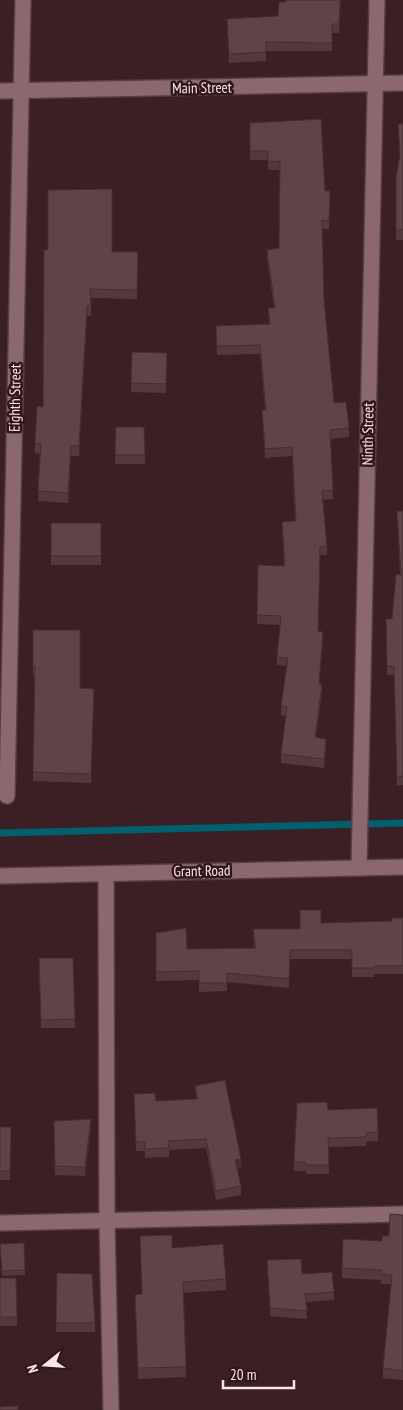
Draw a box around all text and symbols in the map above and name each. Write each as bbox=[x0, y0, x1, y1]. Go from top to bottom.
street label: Main Street bbox=[172, 77, 232, 98]
street label: Eighth Street bbox=[4, 364, 25, 432]
street label: Ninth Street bbox=[357, 402, 378, 466]
street label: Grant Road bbox=[173, 861, 231, 880]
north arrow bbox=[20, 1340, 70, 1390]
scale bar bbox=[223, 1358, 294, 1390]
text: N bbox=[23, 1363, 42, 1375]
text: 20 m bbox=[230, 1365, 256, 1384]

